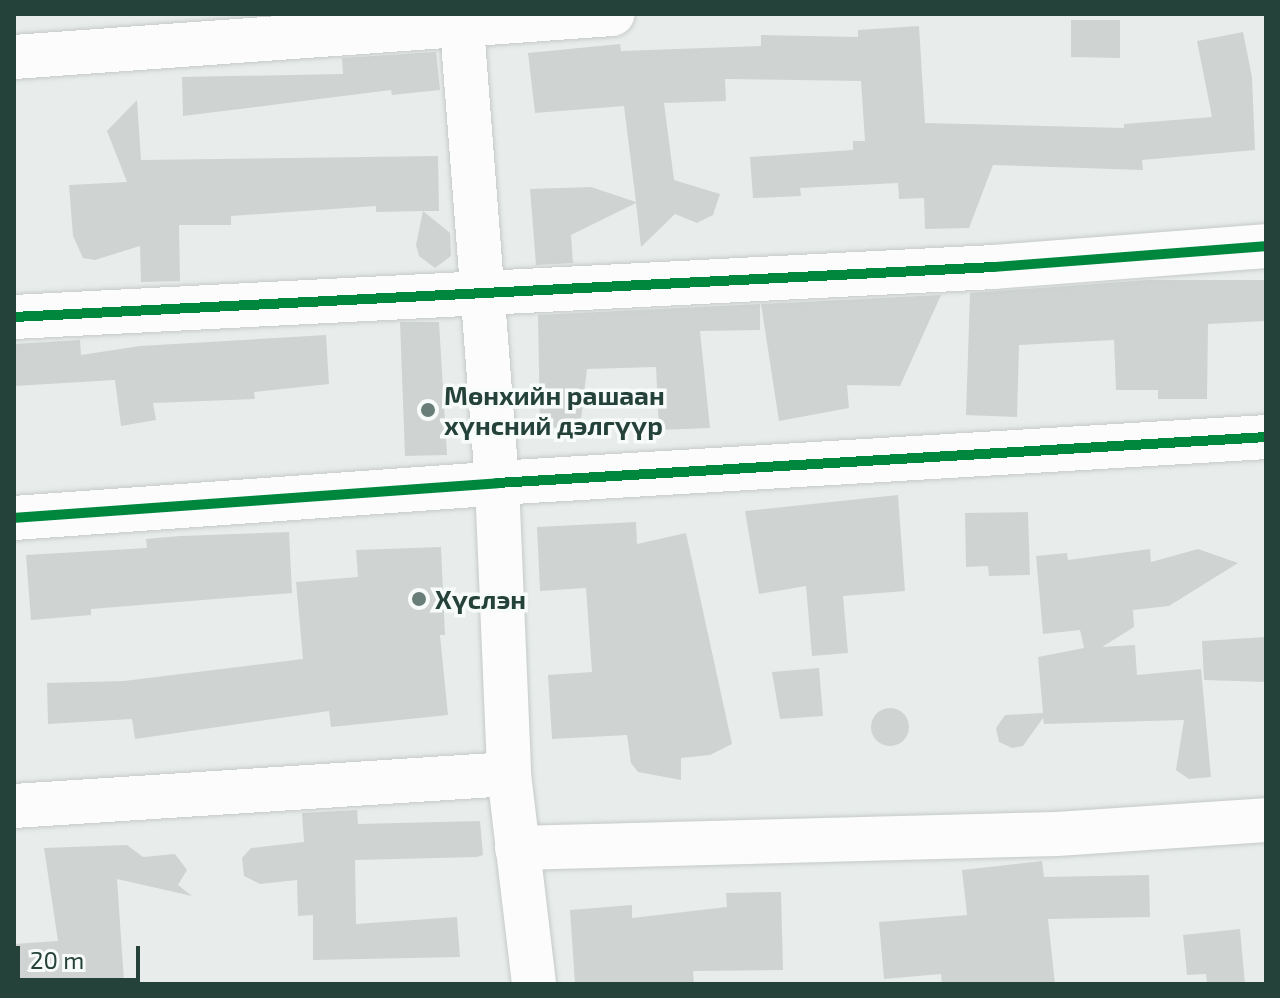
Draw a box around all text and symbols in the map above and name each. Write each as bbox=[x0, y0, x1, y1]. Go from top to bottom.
place label: Мөнхийн рашаан хүнсний дэлгүүр bbox=[444, 379, 665, 440]
marker: Мөнхийн рашаан хүнсний дэлгүүр bbox=[419, 401, 437, 419]
place label: Хүслэн bbox=[435, 583, 526, 615]
marker: Хүслэн bbox=[410, 590, 428, 608]
scale bar bbox=[20, 930, 144, 980]
text: 20 m bbox=[30, 945, 84, 974]

